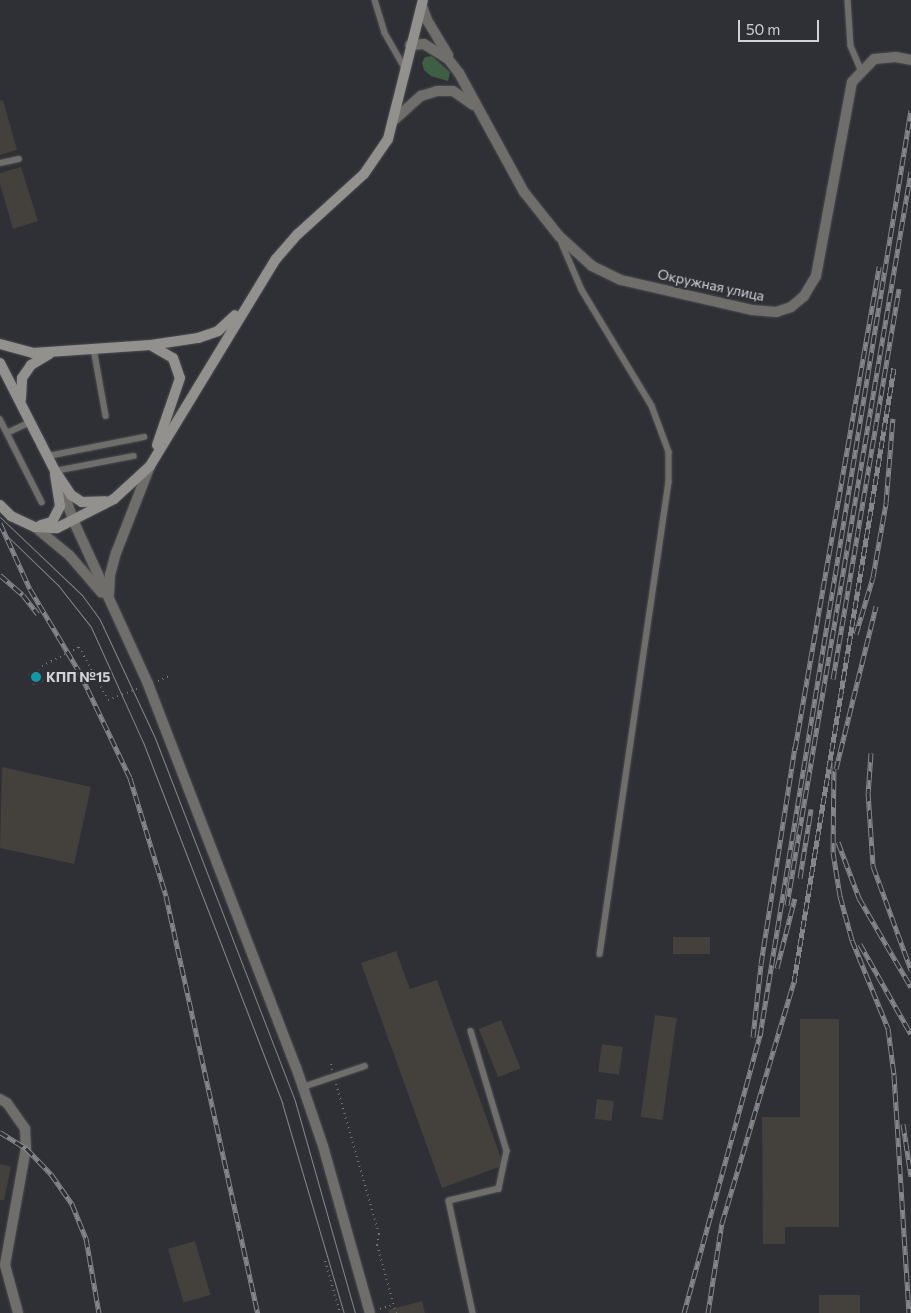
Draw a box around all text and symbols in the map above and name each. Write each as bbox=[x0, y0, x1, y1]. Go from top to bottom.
scale bar bbox=[741, 10, 822, 42]
text: 50 m bbox=[746, 20, 780, 38]
street label: Окружная улица bbox=[656, 265, 766, 305]
place label: КПП №15 bbox=[46, 669, 110, 685]
marker: КПП №15 bbox=[30, 671, 42, 683]

